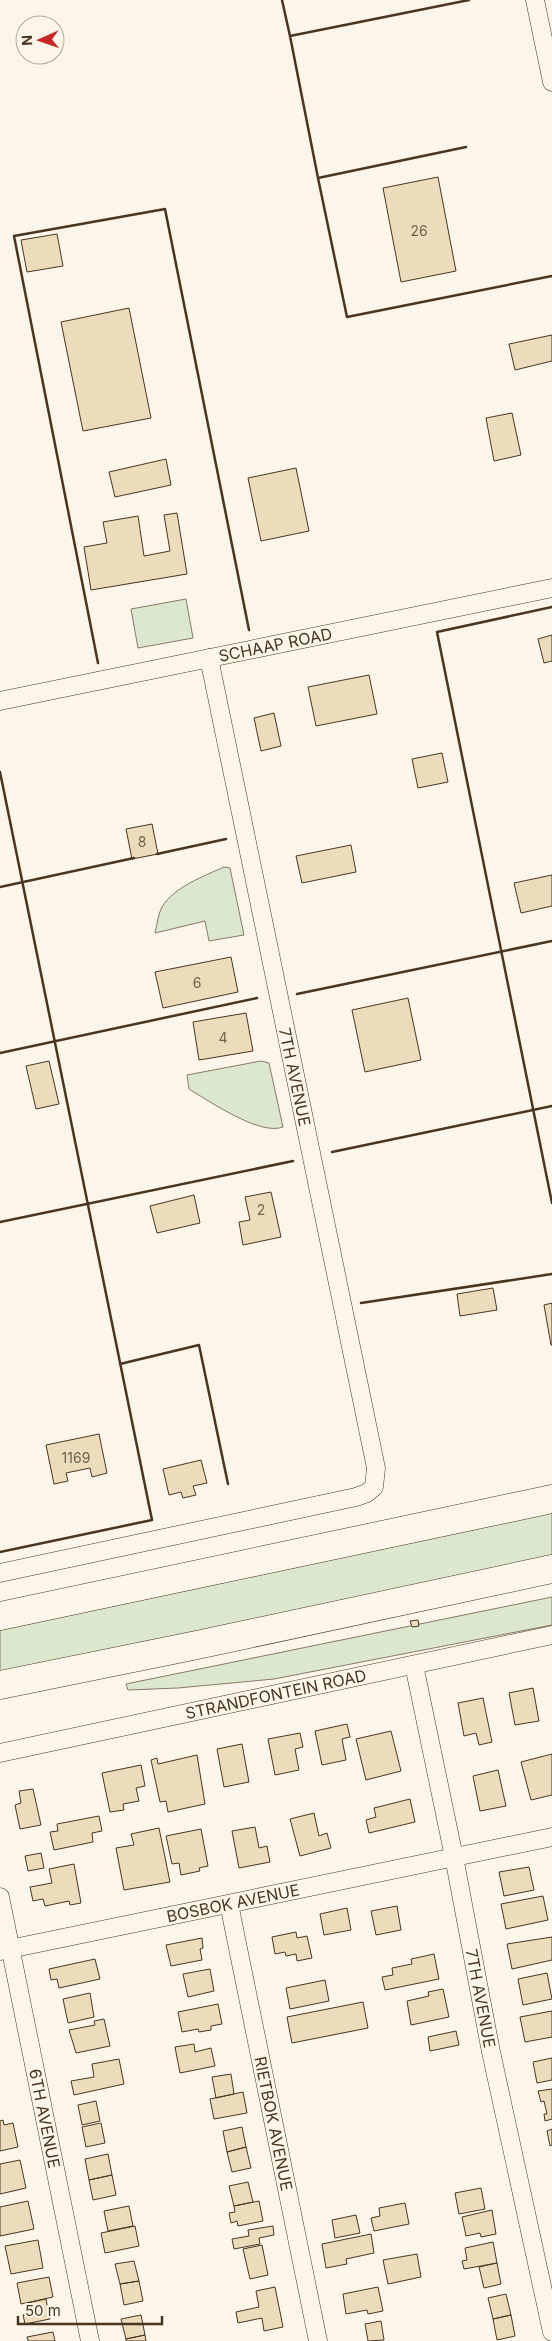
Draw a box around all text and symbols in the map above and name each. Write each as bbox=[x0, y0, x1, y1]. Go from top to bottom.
north arrow bbox=[15, 15, 65, 65]
text: N bbox=[18, 35, 35, 46]
house number: 26 bbox=[410, 222, 428, 239]
street label: SCHAAP ROAD bbox=[217, 623, 334, 666]
house number: 8 bbox=[138, 833, 146, 850]
house number: 6 bbox=[193, 974, 201, 991]
street label: 7TH AVENUE bbox=[275, 1026, 315, 1128]
house number: 4 bbox=[218, 1029, 228, 1046]
house number: 2 bbox=[257, 1201, 265, 1218]
house number: 1169 bbox=[62, 1449, 90, 1466]
street label: STRANDFONTEIN ROAD bbox=[183, 1665, 368, 1723]
street label: BOSBOK AVENUE bbox=[165, 1879, 301, 1926]
street label: 7TH AVENUE bbox=[462, 1947, 500, 2049]
street label: RIETBOK AVENUE bbox=[250, 2055, 297, 2192]
street label: 6TH AVENUE bbox=[25, 2067, 65, 2170]
scale bar bbox=[18, 2294, 161, 2326]
text: 50 m bbox=[25, 2301, 61, 2320]

